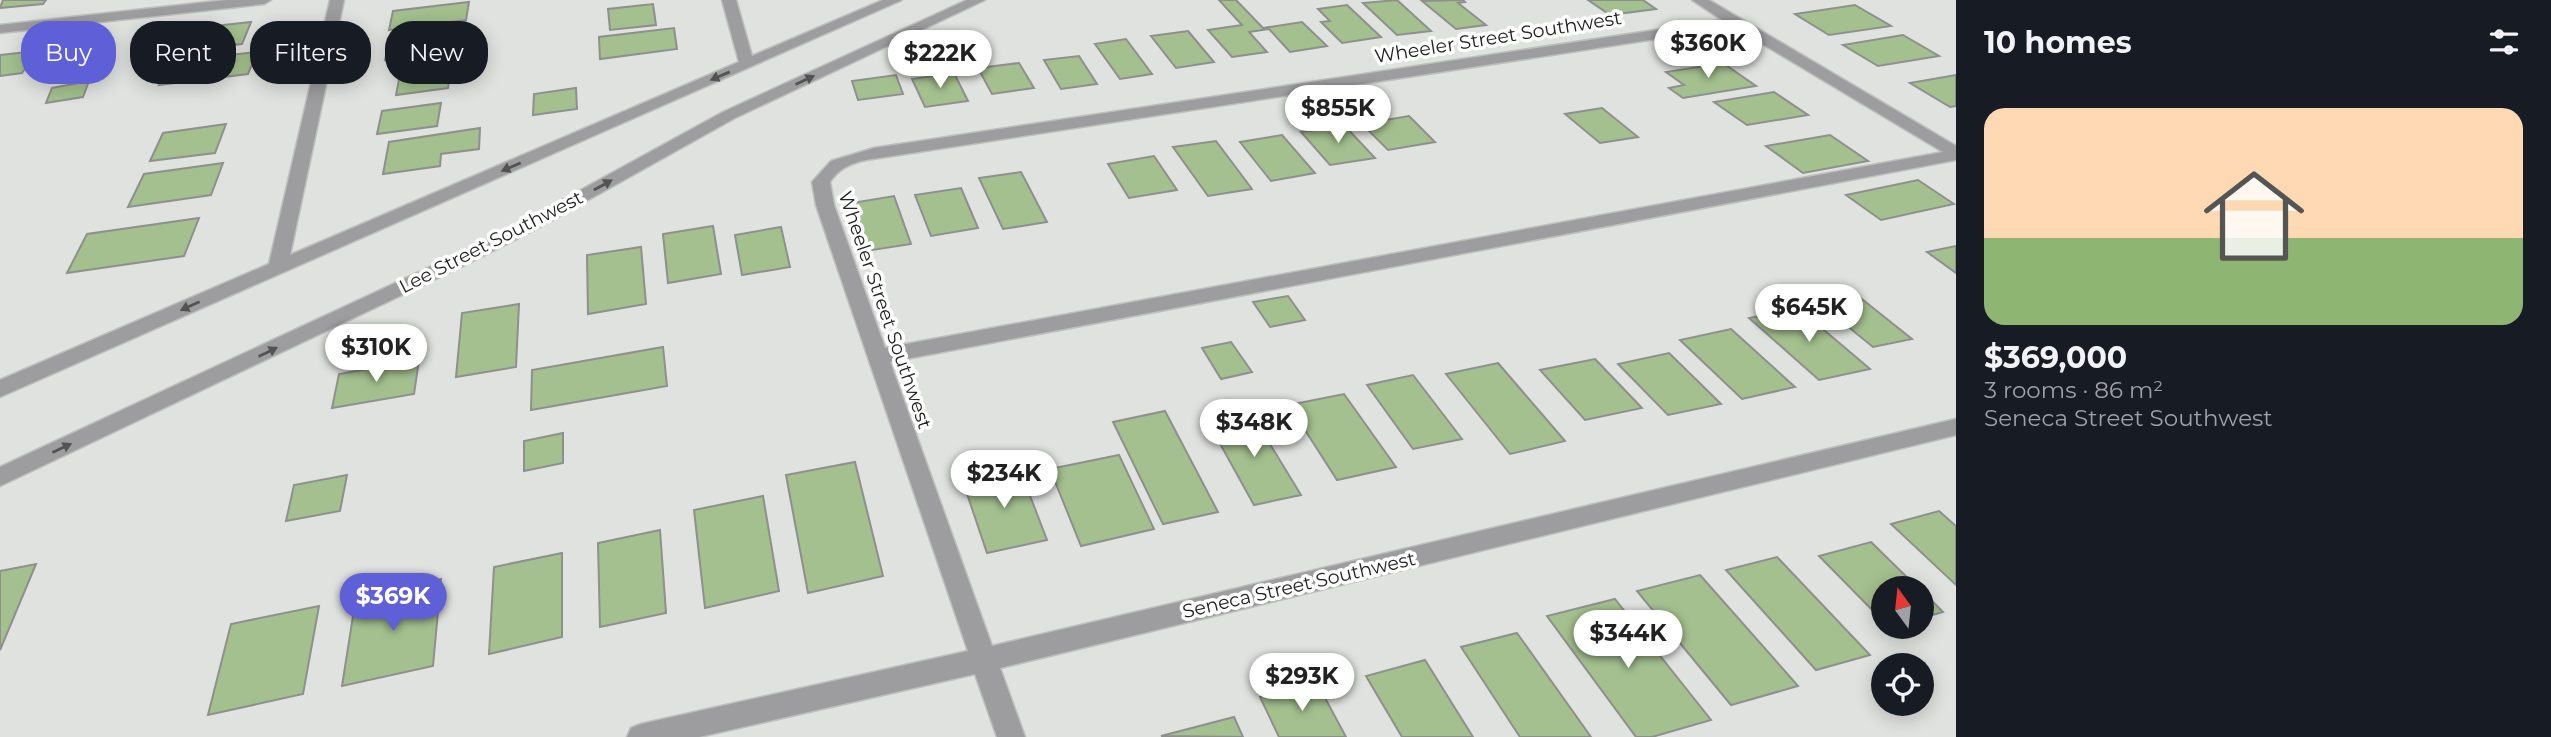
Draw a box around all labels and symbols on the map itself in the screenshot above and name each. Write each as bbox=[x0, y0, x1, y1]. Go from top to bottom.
street label: Wheeler Street Southwest bbox=[1373, 6, 1623, 68]
pin: $360K bbox=[1659, 20, 1757, 80]
pin: $222K bbox=[891, 31, 989, 90]
one-way arrow bbox=[710, 70, 730, 82]
one-way arrow bbox=[795, 74, 815, 86]
pin: $855K bbox=[1289, 86, 1387, 145]
one-way arrow bbox=[501, 161, 521, 173]
one-way arrow bbox=[593, 179, 613, 191]
street label: Lee Street Southwest bbox=[395, 186, 587, 298]
street label: Wheeler Street Southwest bbox=[833, 188, 937, 432]
pin: $645K bbox=[1760, 284, 1858, 344]
one-way arrow bbox=[179, 301, 200, 312]
pin: $310K bbox=[327, 324, 425, 384]
one-way arrow bbox=[258, 346, 278, 358]
pin: $348K bbox=[1205, 400, 1303, 459]
one-way arrow bbox=[52, 442, 72, 454]
pin: $234K bbox=[955, 450, 1053, 510]
street label: Seneca Street Southwest bbox=[1180, 547, 1418, 623]
pin: $369K bbox=[344, 574, 442, 633]
north arrow bbox=[1871, 576, 1934, 639]
pin: $344K bbox=[1579, 610, 1677, 670]
pin: $293K bbox=[1253, 654, 1351, 713]

